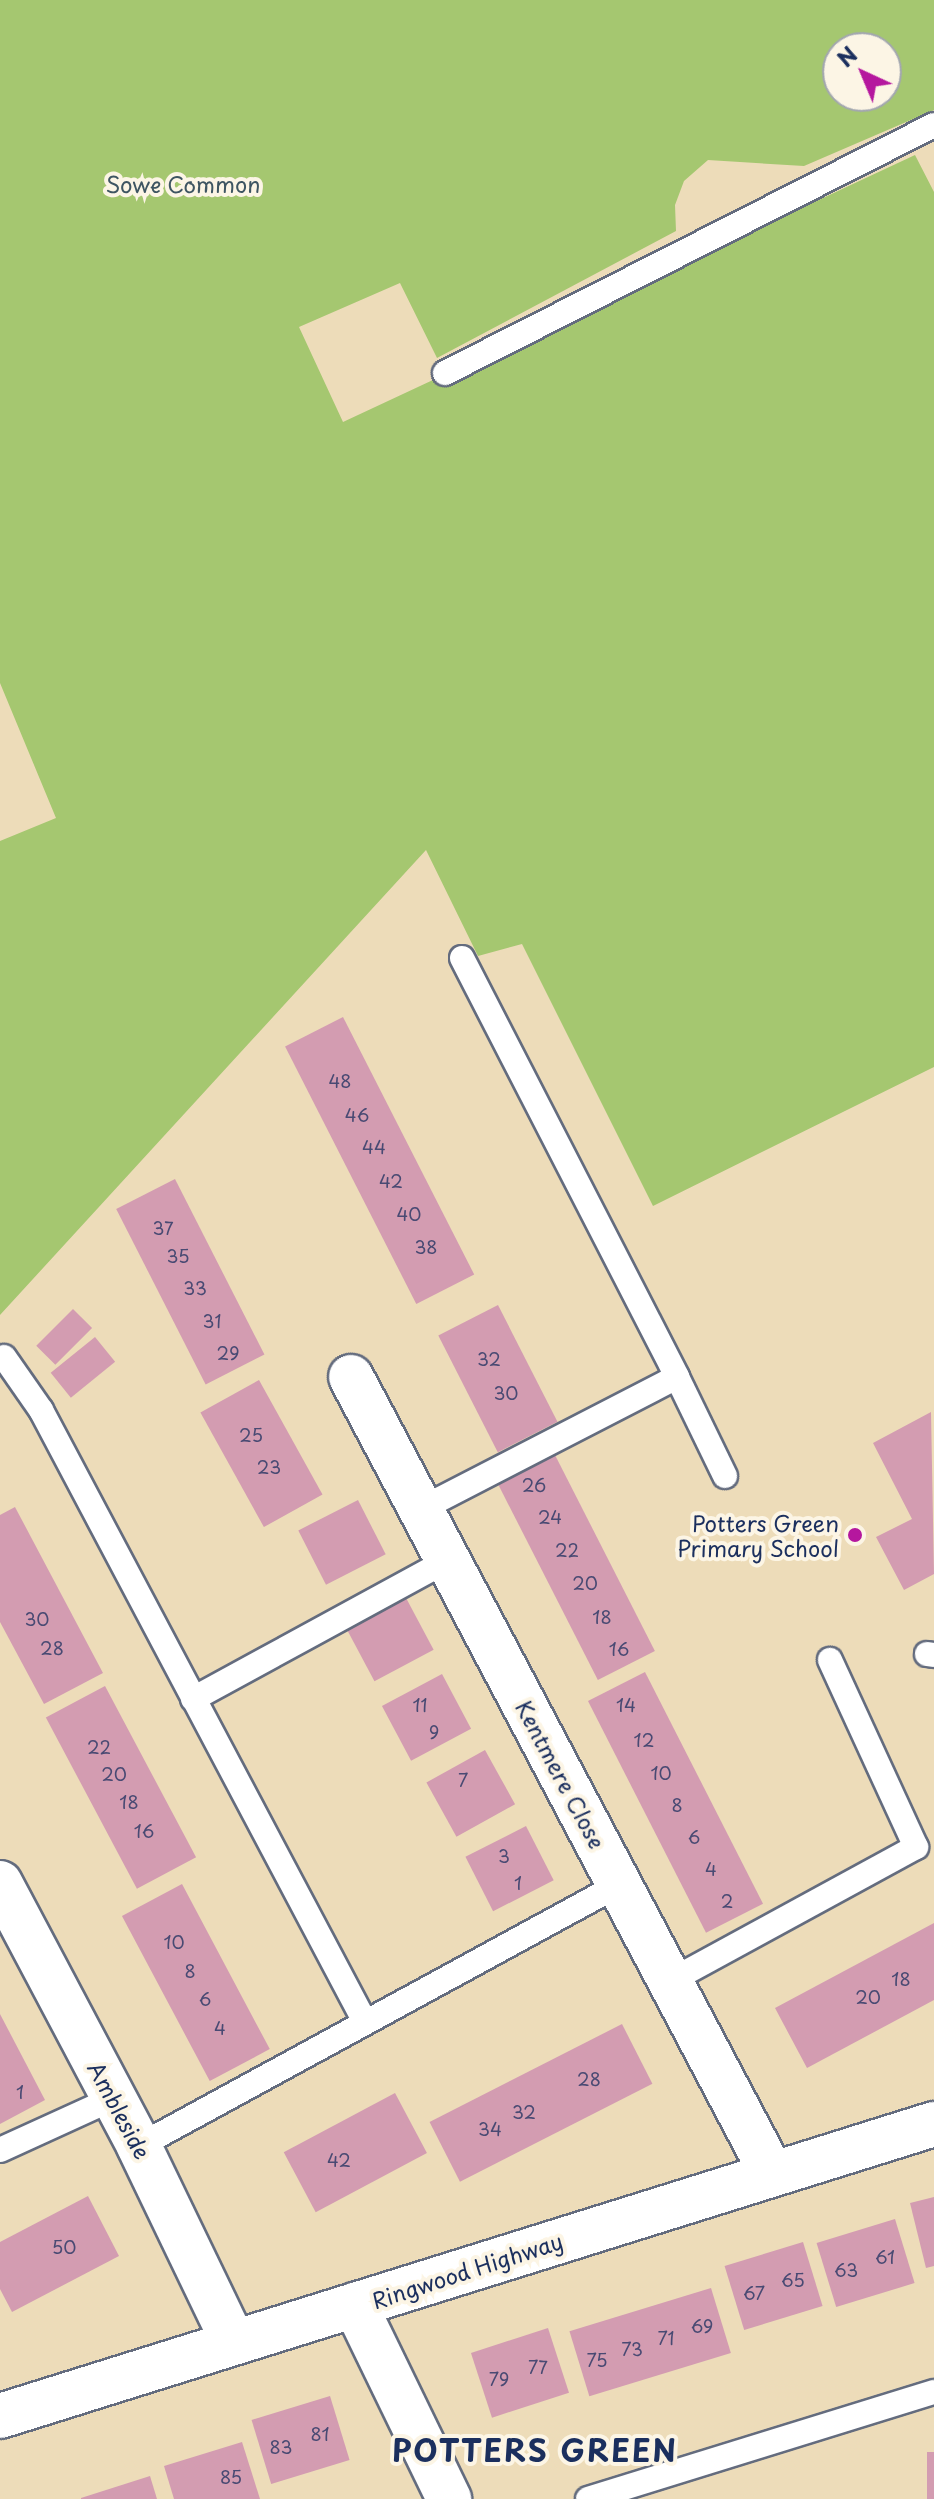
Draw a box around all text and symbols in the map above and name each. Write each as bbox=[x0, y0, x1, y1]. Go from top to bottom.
north arrow bbox=[822, 32, 902, 112]
text: N bbox=[829, 38, 864, 74]
park label: Sowe Common bbox=[105, 171, 261, 197]
house number: 48 bbox=[328, 1070, 352, 1092]
house number: 46 bbox=[345, 1104, 369, 1126]
house number: 44 bbox=[362, 1136, 386, 1158]
house number: 42 bbox=[379, 1170, 403, 1192]
house number: 40 bbox=[396, 1203, 422, 1225]
house number: 37 bbox=[152, 1217, 174, 1239]
house number: 38 bbox=[414, 1236, 438, 1258]
house number: 35 bbox=[166, 1245, 190, 1267]
house number: 33 bbox=[183, 1277, 207, 1299]
house number: 31 bbox=[203, 1310, 221, 1332]
house number: 29 bbox=[217, 1342, 239, 1364]
house number: 32 bbox=[477, 1348, 501, 1370]
house number: 30 bbox=[493, 1382, 519, 1404]
house number: 25 bbox=[239, 1424, 263, 1446]
house number: 23 bbox=[257, 1456, 281, 1478]
house number: 26 bbox=[522, 1474, 546, 1496]
house number: 24 bbox=[538, 1506, 562, 1528]
place label: Potters Green Primary School bbox=[677, 1509, 839, 1560]
marker: Potters Green Primary School bbox=[846, 1526, 864, 1544]
house number: 22 bbox=[555, 1539, 579, 1561]
house number: 20 bbox=[572, 1572, 598, 1594]
house number: 18 bbox=[592, 1606, 612, 1628]
house number: 30 bbox=[24, 1608, 50, 1630]
house number: 28 bbox=[40, 1637, 64, 1659]
house number: 16 bbox=[609, 1638, 629, 1660]
house number: 11 bbox=[412, 1694, 428, 1716]
house number: 14 bbox=[616, 1694, 636, 1716]
street label: Kentmere Close bbox=[511, 1695, 611, 1853]
house number: 9 bbox=[429, 1721, 439, 1743]
house number: 12 bbox=[634, 1729, 654, 1751]
house number: 22 bbox=[87, 1736, 111, 1758]
house number: 10 bbox=[650, 1762, 672, 1784]
house number: 20 bbox=[101, 1763, 127, 1785]
house number: 7 bbox=[458, 1769, 468, 1791]
house number: 18 bbox=[119, 1791, 139, 1813]
house number: 8 bbox=[671, 1794, 683, 1816]
house number: 16 bbox=[134, 1820, 154, 1842]
house number: 6 bbox=[688, 1826, 700, 1848]
house number: 3 bbox=[498, 1845, 510, 1867]
house number: 4 bbox=[705, 1858, 717, 1880]
house number: 1 bbox=[514, 1872, 522, 1894]
house number: 2 bbox=[721, 1890, 733, 1912]
house number: 10 bbox=[163, 1931, 185, 1953]
house number: 8 bbox=[184, 1960, 196, 1982]
house number: 18 bbox=[891, 1968, 911, 1990]
house number: 20 bbox=[855, 1986, 881, 2008]
house number: 6 bbox=[199, 1988, 211, 2010]
house number: 4 bbox=[214, 2017, 226, 2039]
street label: Ambleside bbox=[83, 2057, 157, 2163]
house number: 28 bbox=[577, 2068, 601, 2090]
house number: 1 bbox=[16, 2081, 24, 2103]
house number: 32 bbox=[512, 2101, 536, 2123]
house number: 34 bbox=[478, 2118, 502, 2140]
house number: 42 bbox=[327, 2149, 351, 2171]
street label: Ringwood Highway bbox=[368, 2226, 566, 2314]
house number: 50 bbox=[52, 2236, 76, 2258]
house number: 61 bbox=[875, 2246, 895, 2268]
house number: 63 bbox=[834, 2259, 858, 2281]
house number: 65 bbox=[781, 2269, 805, 2291]
house number: 67 bbox=[743, 2282, 765, 2304]
house number: 69 bbox=[691, 2315, 713, 2337]
house number: 71 bbox=[658, 2327, 674, 2349]
house number: 73 bbox=[621, 2338, 643, 2360]
house number: 75 bbox=[587, 2349, 607, 2371]
house number: 77 bbox=[528, 2356, 548, 2378]
house number: 79 bbox=[489, 2368, 509, 2390]
house number: 81 bbox=[310, 2423, 330, 2445]
district label: POTTERS GREEN bbox=[393, 2432, 677, 2468]
house number: 83 bbox=[270, 2436, 292, 2458]
house number: 85 bbox=[220, 2466, 242, 2488]

